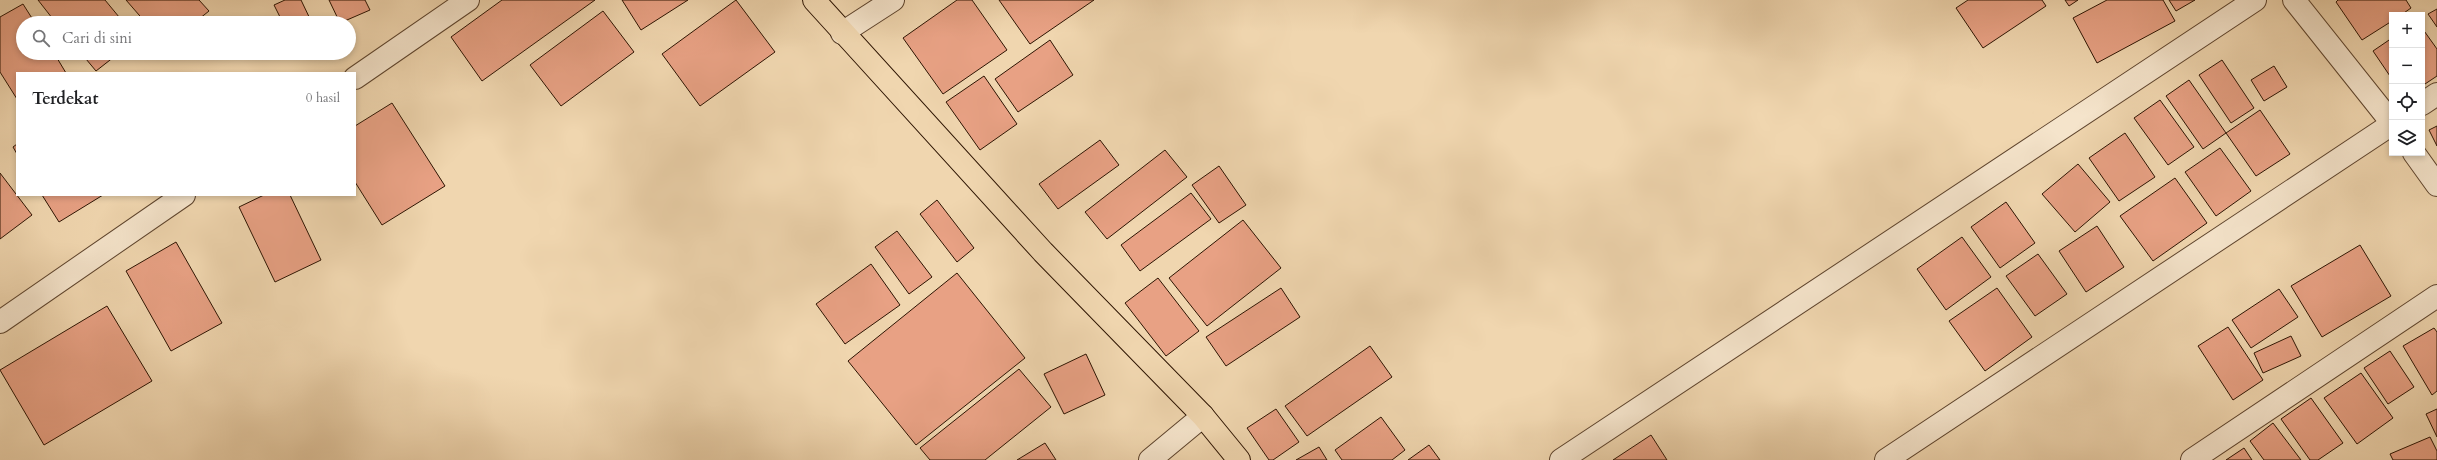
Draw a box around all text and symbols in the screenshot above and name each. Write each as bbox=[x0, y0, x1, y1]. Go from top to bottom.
map controls bbox=[2389, 12, 2425, 156]
button: + bbox=[2389, 12, 2425, 48]
search box bbox=[16, 16, 356, 60]
icon: search bbox=[30, 27, 52, 49]
text: Cari di sini bbox=[62, 28, 132, 48]
button: − bbox=[2389, 48, 2425, 84]
button: locate bbox=[2389, 84, 2425, 120]
text: Terdekat bbox=[32, 87, 98, 110]
text: 0 hasil bbox=[306, 89, 340, 107]
button: layers bbox=[2389, 120, 2425, 156]

